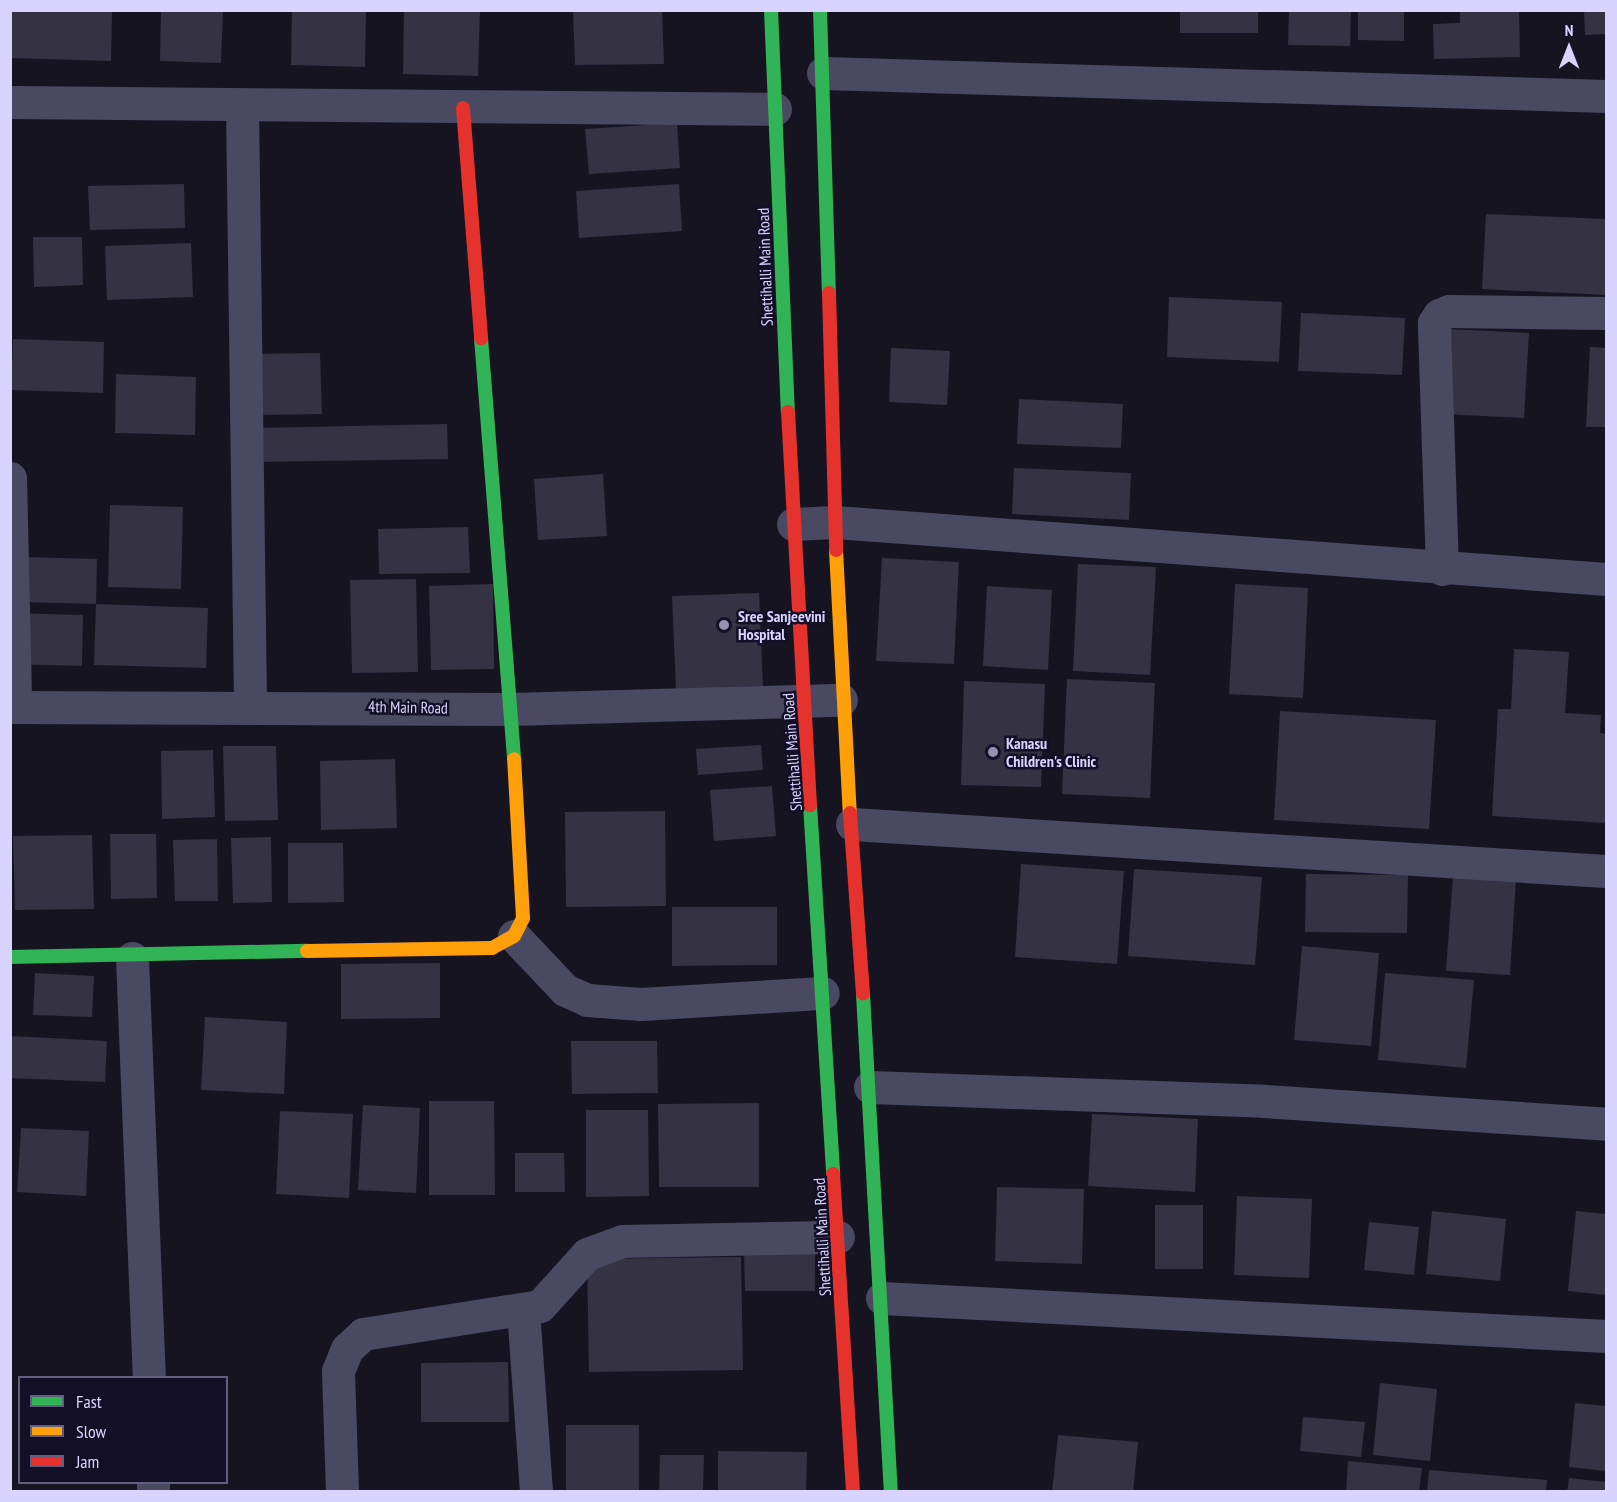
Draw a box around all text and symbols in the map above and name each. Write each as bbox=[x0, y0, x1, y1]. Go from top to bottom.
north arrow bbox=[1539, 18, 1599, 78]
text: N bbox=[1565, 20, 1573, 40]
street label: Shettihalli Main Road bbox=[753, 208, 777, 326]
place label: Sree Sanjeevini Hospital bbox=[738, 606, 825, 644]
marker: Sree Sanjeevini Hospital bbox=[715, 616, 733, 634]
street label: Shettihalli Main Road bbox=[778, 692, 806, 812]
street label: 4th Main Road bbox=[368, 697, 448, 717]
place label: Kanasu Children's Clinic bbox=[1006, 733, 1096, 771]
marker: Kanasu Children's Clinic bbox=[984, 743, 1002, 761]
street label: Shettihalli Main Road bbox=[809, 1177, 835, 1297]
legend bbox=[18, 1376, 228, 1484]
text: Fast bbox=[76, 1390, 102, 1413]
text: Slow bbox=[76, 1420, 106, 1443]
text: Jam bbox=[76, 1450, 99, 1473]

